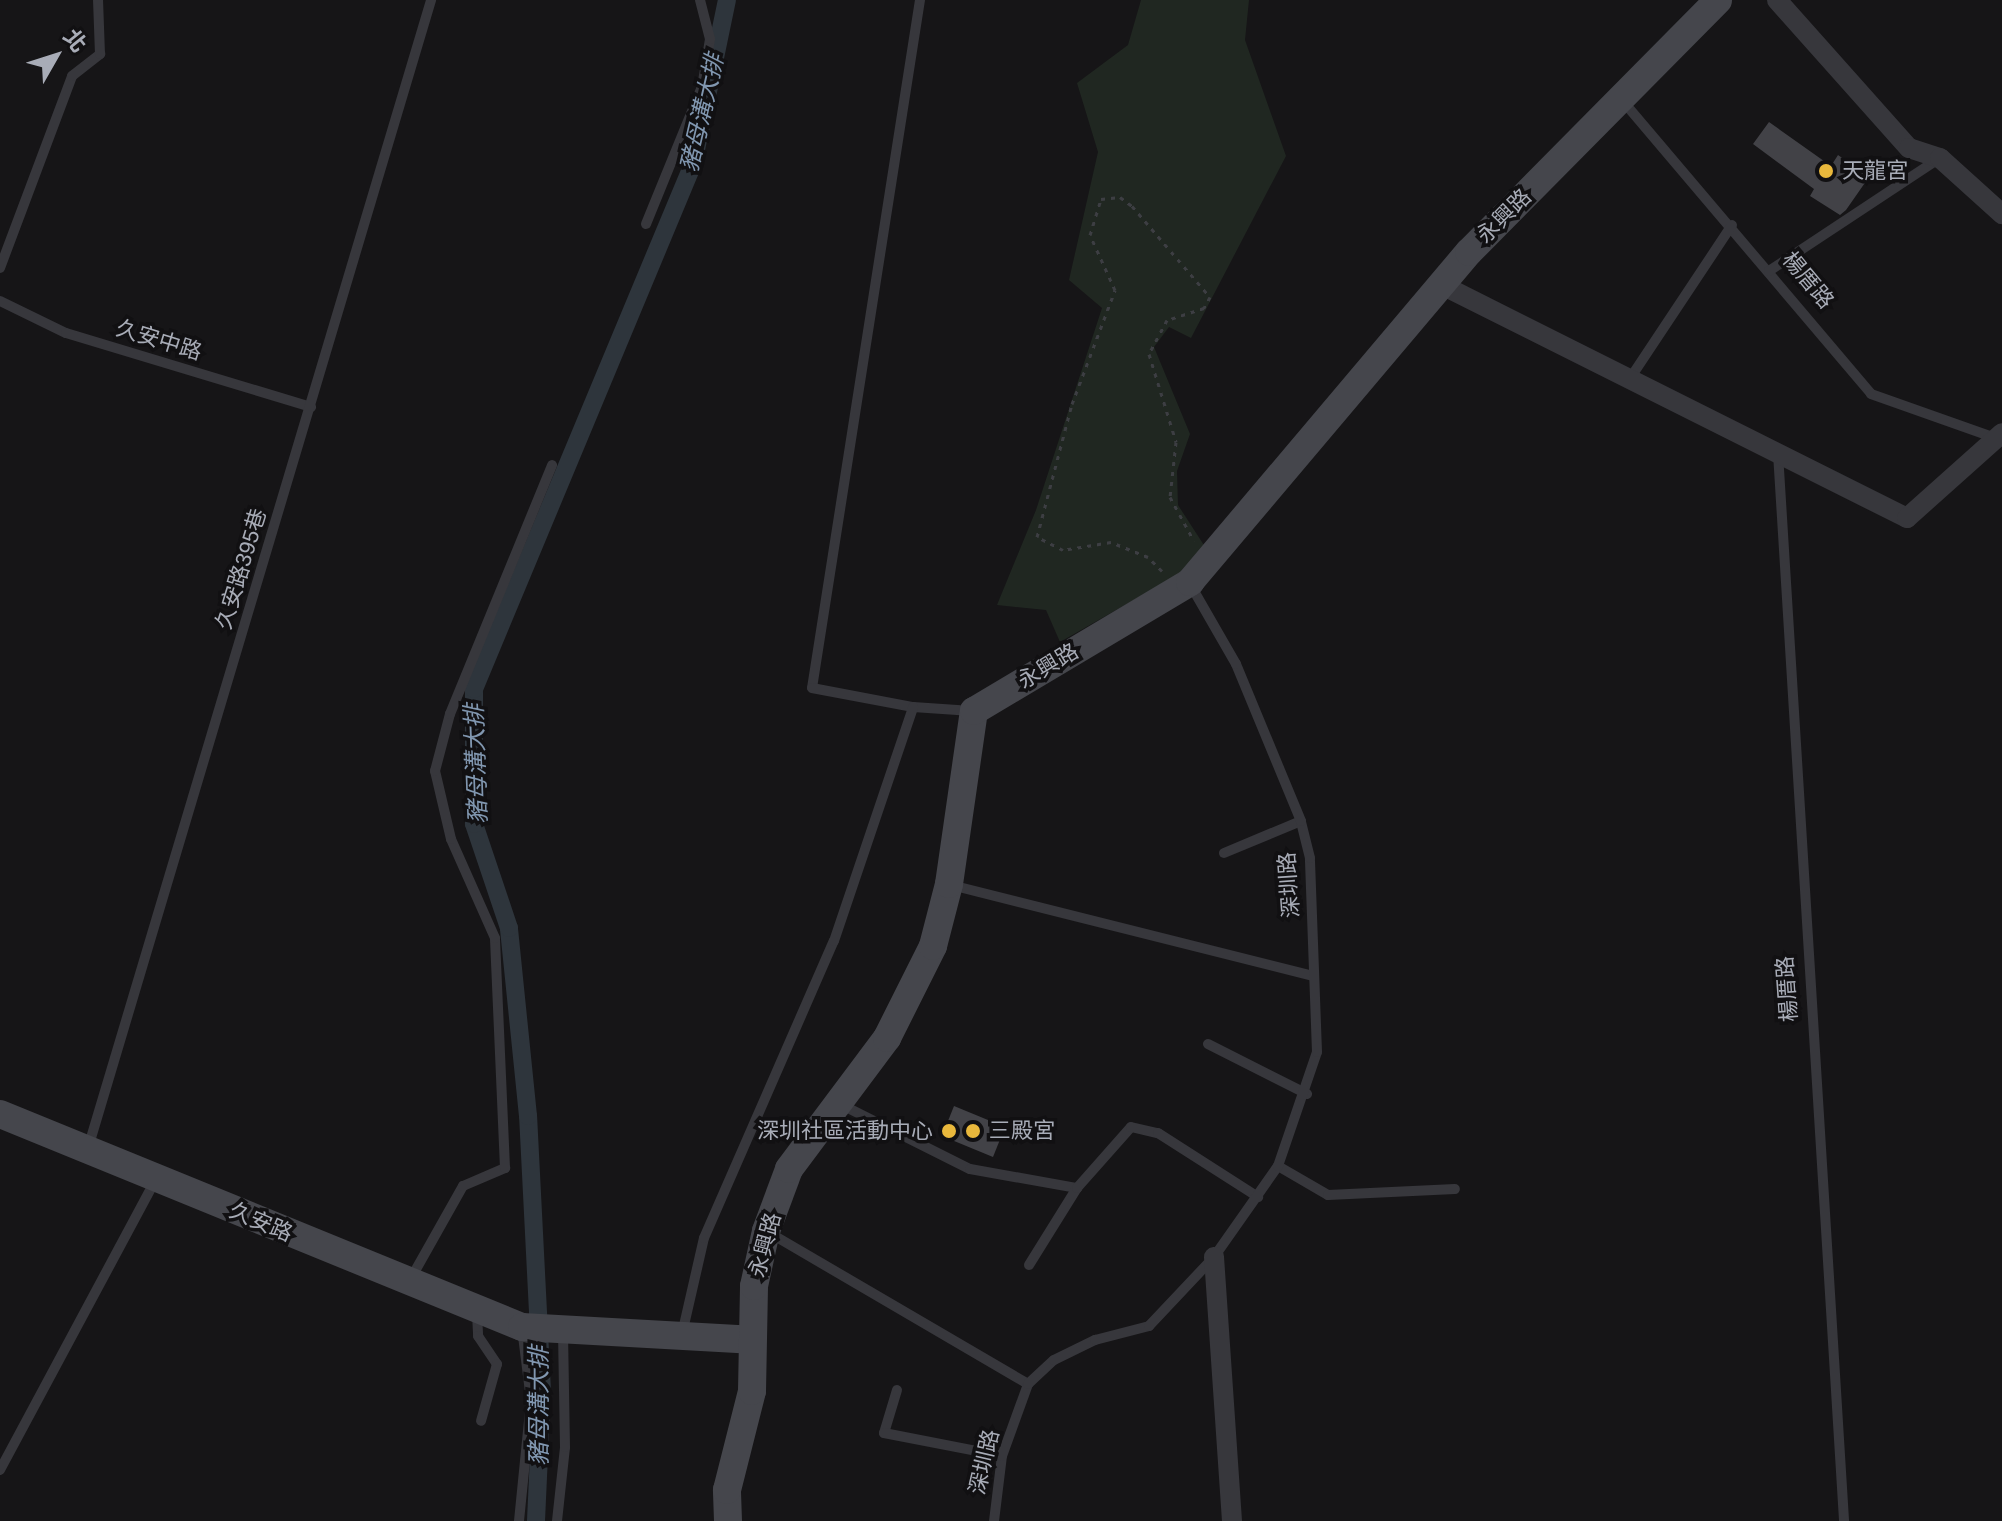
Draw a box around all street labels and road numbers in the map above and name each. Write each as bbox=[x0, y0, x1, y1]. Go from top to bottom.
street label: 永興路 bbox=[1471, 183, 1537, 249]
street label: 楊厝路 bbox=[1777, 246, 1839, 314]
street label: 久安中路 bbox=[113, 315, 205, 365]
street label: 久安路395巷 bbox=[210, 506, 272, 632]
street label: 永興路 bbox=[1013, 638, 1083, 694]
street label: 深圳路 bbox=[1274, 851, 1304, 919]
street label: 楊厝路 bbox=[1772, 955, 1802, 1023]
street label: 久安路 bbox=[225, 1197, 297, 1247]
street label: 永興路 bbox=[744, 1210, 786, 1280]
street label: 深圳路 bbox=[964, 1427, 1004, 1497]

